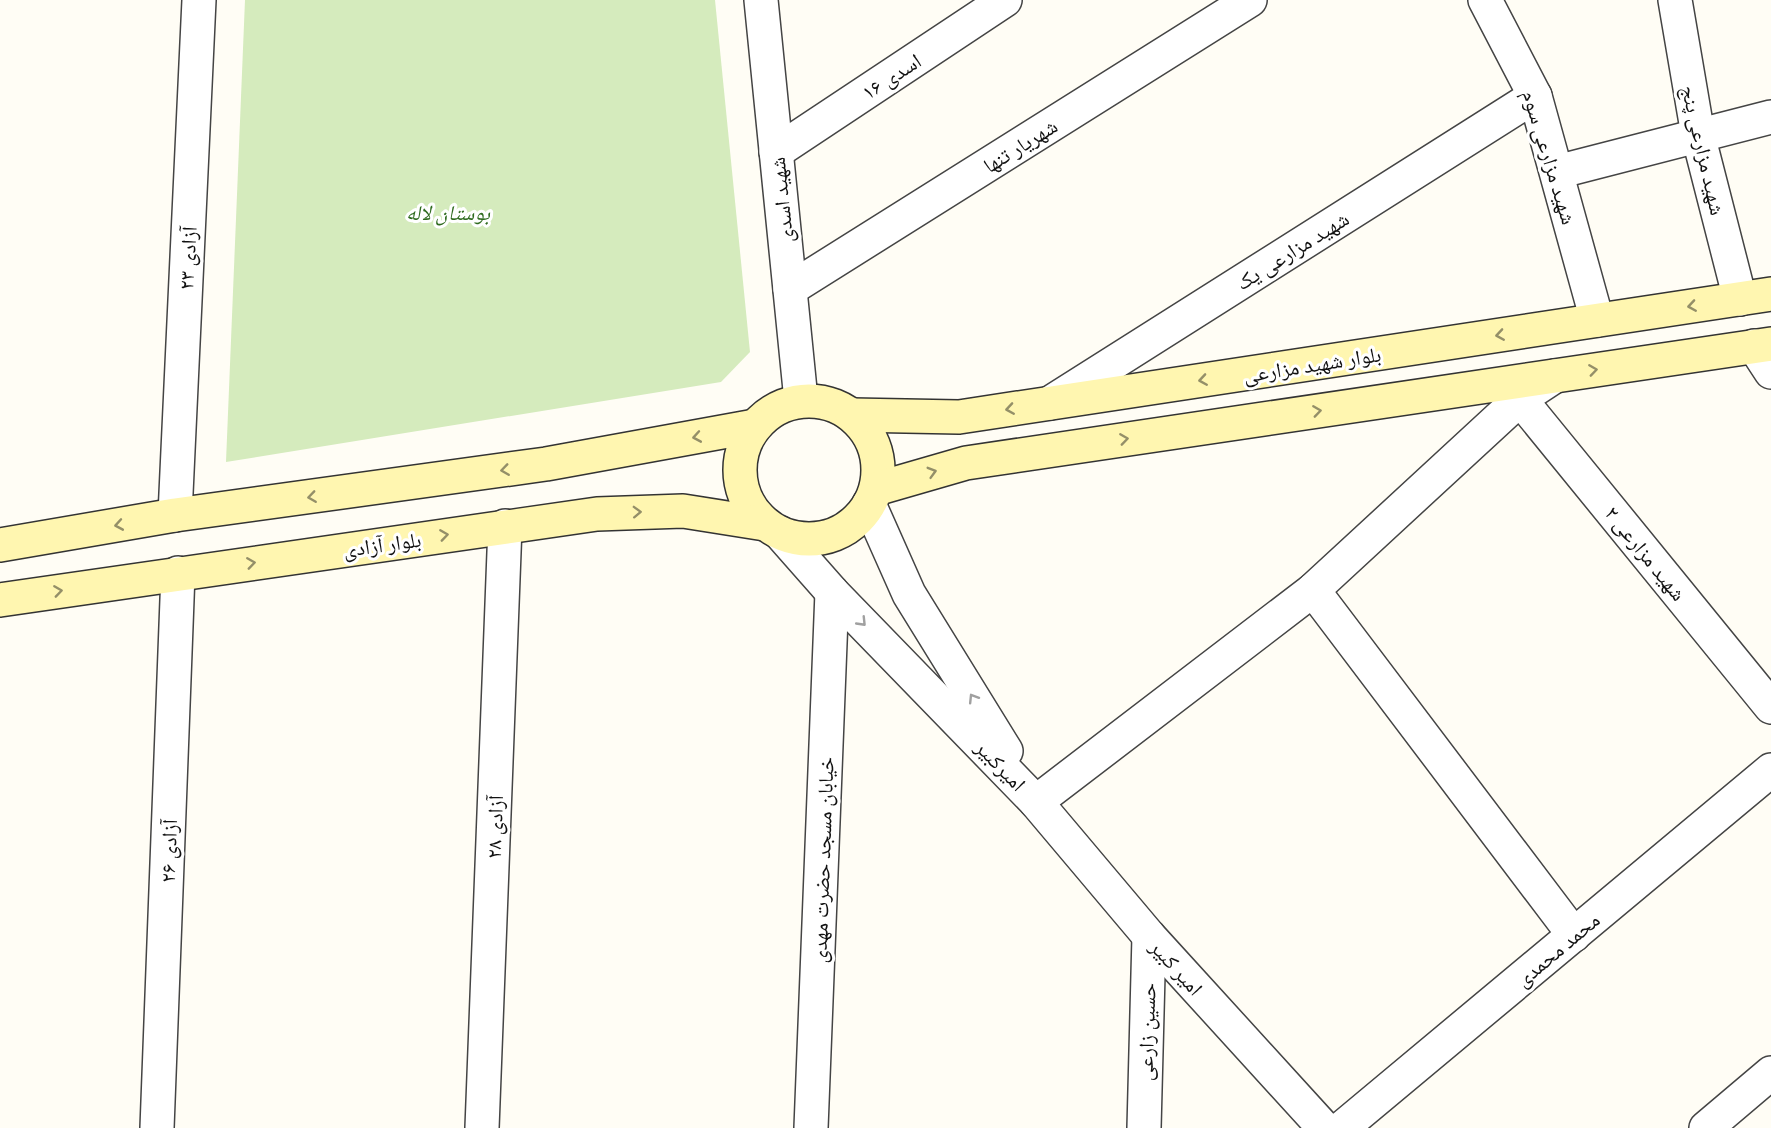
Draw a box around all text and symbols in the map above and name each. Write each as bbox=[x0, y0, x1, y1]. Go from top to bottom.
street label: اسدی ۱۶ bbox=[856, 46, 926, 106]
street label: شهید مزارعی پنج bbox=[1675, 82, 1733, 218]
street label: شهید مزارعی سوم bbox=[1515, 86, 1584, 228]
street label: شهریار تنها bbox=[978, 111, 1062, 179]
street label: شهید اسدی bbox=[763, 156, 799, 244]
park label: بوستان لاله bbox=[406, 198, 490, 226]
street label: شهید مزارعی یک bbox=[1230, 204, 1354, 296]
street label: آزادی ۲۳ bbox=[171, 225, 203, 290]
one-way arrow bbox=[1688, 299, 1697, 311]
one-way arrow bbox=[1495, 328, 1505, 341]
street label: بلوار شهید مزارعی bbox=[1241, 339, 1383, 389]
one-way arrow bbox=[1588, 364, 1598, 377]
one-way arrow bbox=[1198, 374, 1208, 386]
one-way arrow bbox=[1006, 403, 1015, 415]
one-way arrow bbox=[1312, 405, 1322, 417]
one-way arrow bbox=[693, 430, 702, 442]
one-way arrow bbox=[1120, 434, 1129, 446]
one-way arrow bbox=[501, 463, 510, 476]
one-way arrow bbox=[926, 467, 937, 479]
one-way arrow bbox=[307, 490, 317, 502]
street label: شهید مزارعی ۲ bbox=[1599, 500, 1693, 606]
one-way arrow bbox=[633, 506, 642, 519]
one-way arrow bbox=[114, 518, 124, 530]
street label: بلوار آزادی bbox=[341, 525, 423, 563]
one-way arrow bbox=[439, 529, 448, 541]
one-way arrow bbox=[246, 557, 255, 569]
one-way arrow bbox=[53, 586, 62, 598]
one-way arrow bbox=[854, 615, 865, 626]
one-way arrow bbox=[968, 694, 980, 704]
street label: امیرکبیر bbox=[969, 732, 1032, 797]
street label: خیابان مسجد حضرت مهدی bbox=[804, 756, 840, 964]
street label: آزادی ۲۸ bbox=[479, 794, 509, 859]
street label: آزادی ۲۶ bbox=[153, 818, 183, 883]
street label: محمد محمدی bbox=[1509, 905, 1605, 993]
street label: امیر کبیر bbox=[1144, 932, 1210, 1001]
street label: حسین زارعی bbox=[1130, 982, 1162, 1082]

